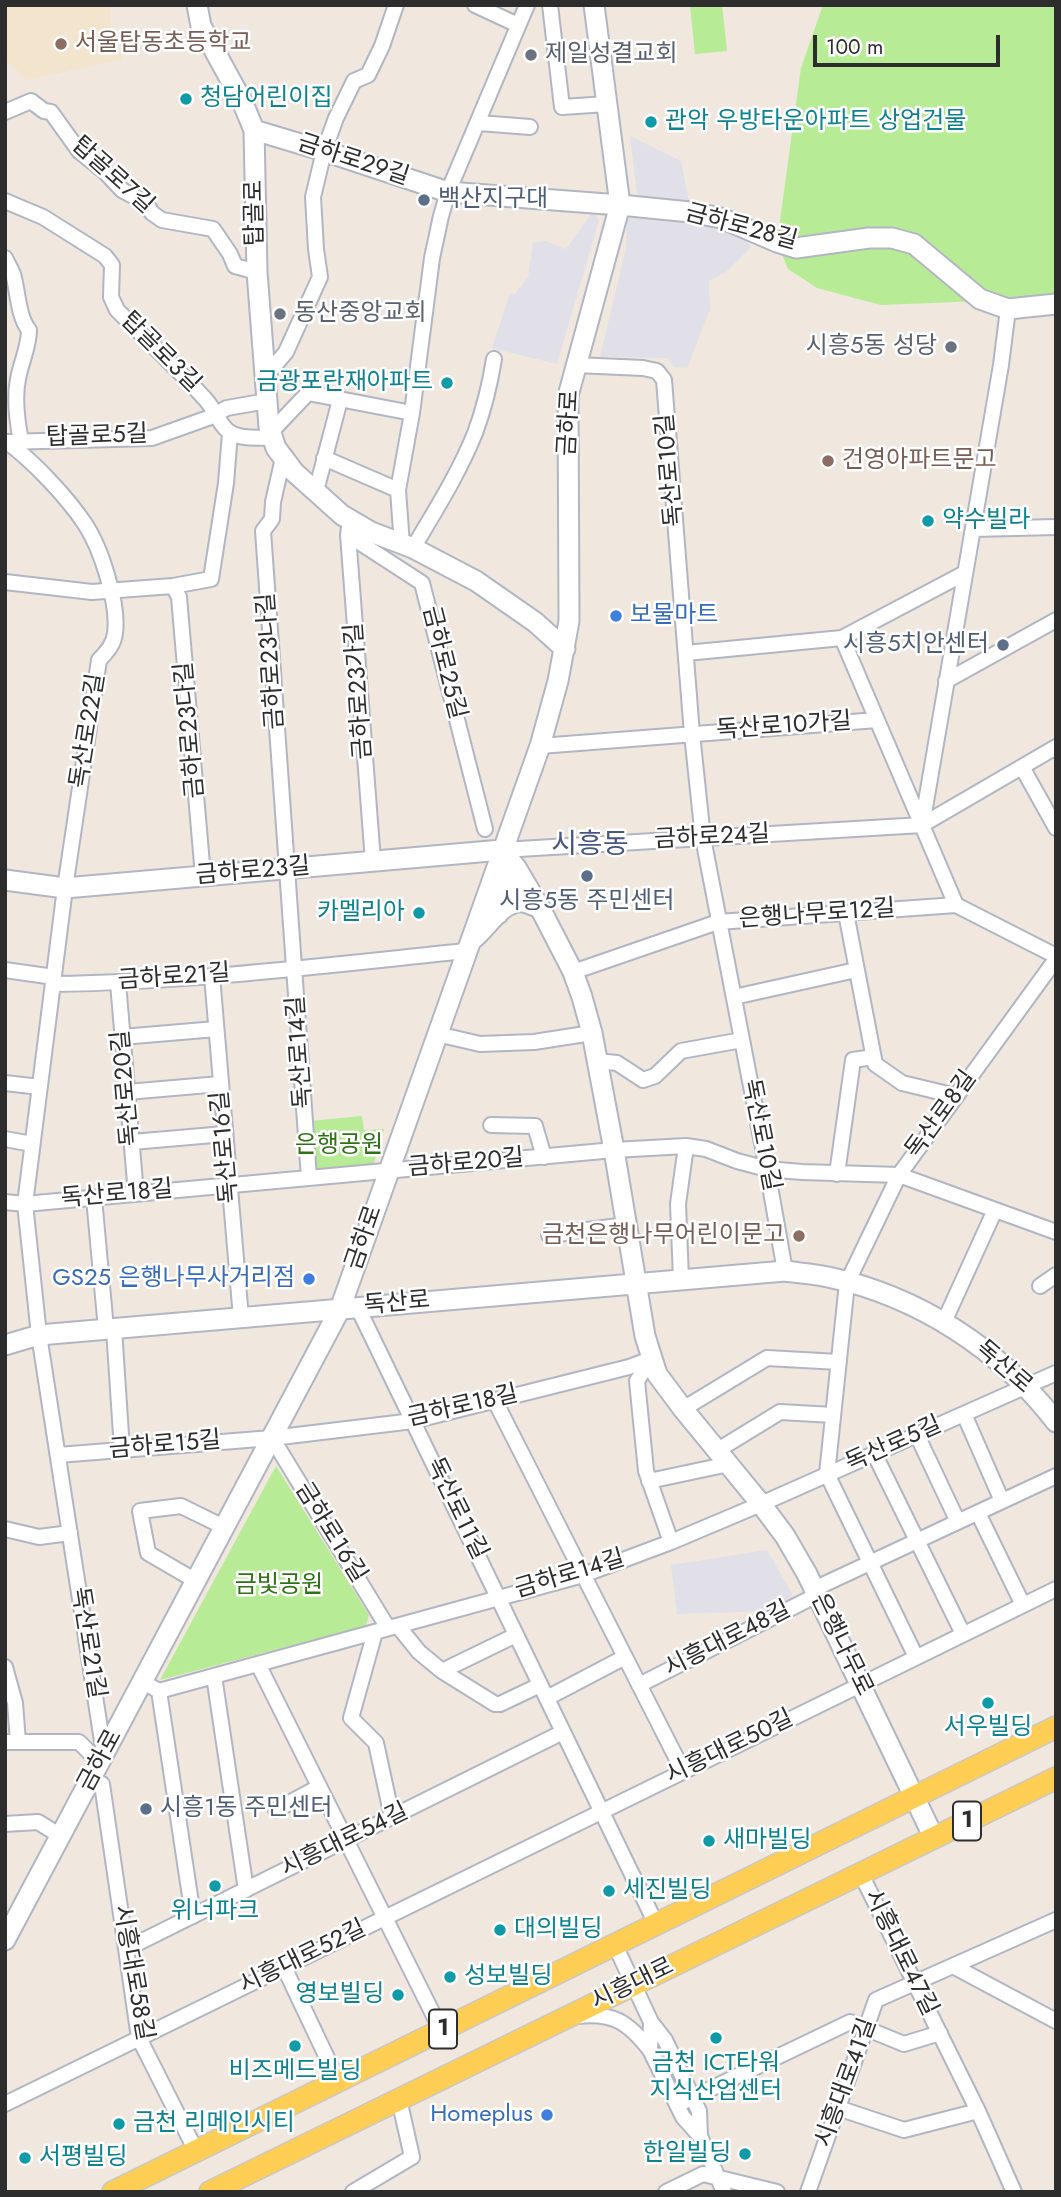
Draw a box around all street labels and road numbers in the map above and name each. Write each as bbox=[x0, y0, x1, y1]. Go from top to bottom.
street label: 금하로29길 bbox=[293, 129, 413, 193]
street label: 탑골로7길 bbox=[65, 132, 159, 220]
street label: 탑골로 bbox=[241, 180, 271, 246]
street label: 금하로28길 bbox=[682, 199, 800, 257]
street label: 탑골로3길 bbox=[114, 307, 206, 399]
street label: 금하로 bbox=[554, 389, 586, 457]
street label: 독산로10길 bbox=[652, 412, 690, 528]
street label: 탑골로5길 bbox=[46, 421, 148, 453]
street label: 금하로23나길 bbox=[253, 592, 291, 730]
street label: 금하로25길 bbox=[415, 603, 471, 723]
street label: 금하로23가길 bbox=[341, 622, 379, 760]
street label: 금하로23다길 bbox=[171, 660, 211, 800]
street label: 독산로22길 bbox=[66, 672, 112, 790]
street label: 독산로10가길 bbox=[715, 708, 853, 746]
street label: 금하로24길 bbox=[653, 821, 771, 855]
street label: 금하로23길 bbox=[194, 853, 312, 891]
street label: 은행나무로12길 bbox=[738, 895, 896, 935]
street label: 금하로21길 bbox=[117, 960, 231, 996]
street label: 독산로14길 bbox=[283, 995, 319, 1109]
street label: 독산로20길 bbox=[108, 1029, 146, 1147]
street label: 독산로8길 bbox=[901, 1066, 983, 1164]
street label: 독산로10길 bbox=[735, 1077, 785, 1193]
street label: 독산로16길 bbox=[207, 1089, 245, 1205]
street label: 금하로20길 bbox=[407, 1145, 525, 1183]
street label: 독산로18길 bbox=[60, 1176, 174, 1214]
street label: 금하로 bbox=[341, 1202, 389, 1274]
street label: 독산로 bbox=[363, 1287, 431, 1321]
street label: 독산로 bbox=[969, 1335, 1037, 1401]
street label: 금하로18길 bbox=[405, 1380, 521, 1434]
street label: 독산로5길 bbox=[842, 1411, 946, 1479]
street label: 금하로15길 bbox=[108, 1427, 222, 1465]
street label: 독산로11길 bbox=[419, 1453, 493, 1565]
street label: 금하로16길 bbox=[288, 1477, 372, 1589]
street label: 금하로14길 bbox=[512, 1545, 628, 1605]
street label: 독산로21길 bbox=[64, 1585, 110, 1701]
street label: 은행나무로 bbox=[804, 1589, 878, 1701]
street label: 시흥대로48길 bbox=[660, 1596, 796, 1684]
street label: 시흥대로50길 bbox=[662, 1705, 798, 1791]
street label: 금하로 bbox=[73, 1725, 129, 1797]
street label: 시흥대로54길 bbox=[277, 1798, 413, 1884]
road number: 1 bbox=[953, 1802, 981, 1840]
street label: 시흥대로47길 bbox=[857, 1885, 943, 2021]
street label: 시흥대로58길 bbox=[106, 1903, 158, 2043]
street label: 시흥대로52길 bbox=[235, 1915, 371, 2001]
street label: 시흥대로 bbox=[587, 1953, 679, 2017]
road number: 1 bbox=[429, 2010, 457, 2048]
street label: 시흥대로41길 bbox=[810, 2015, 884, 2151]

